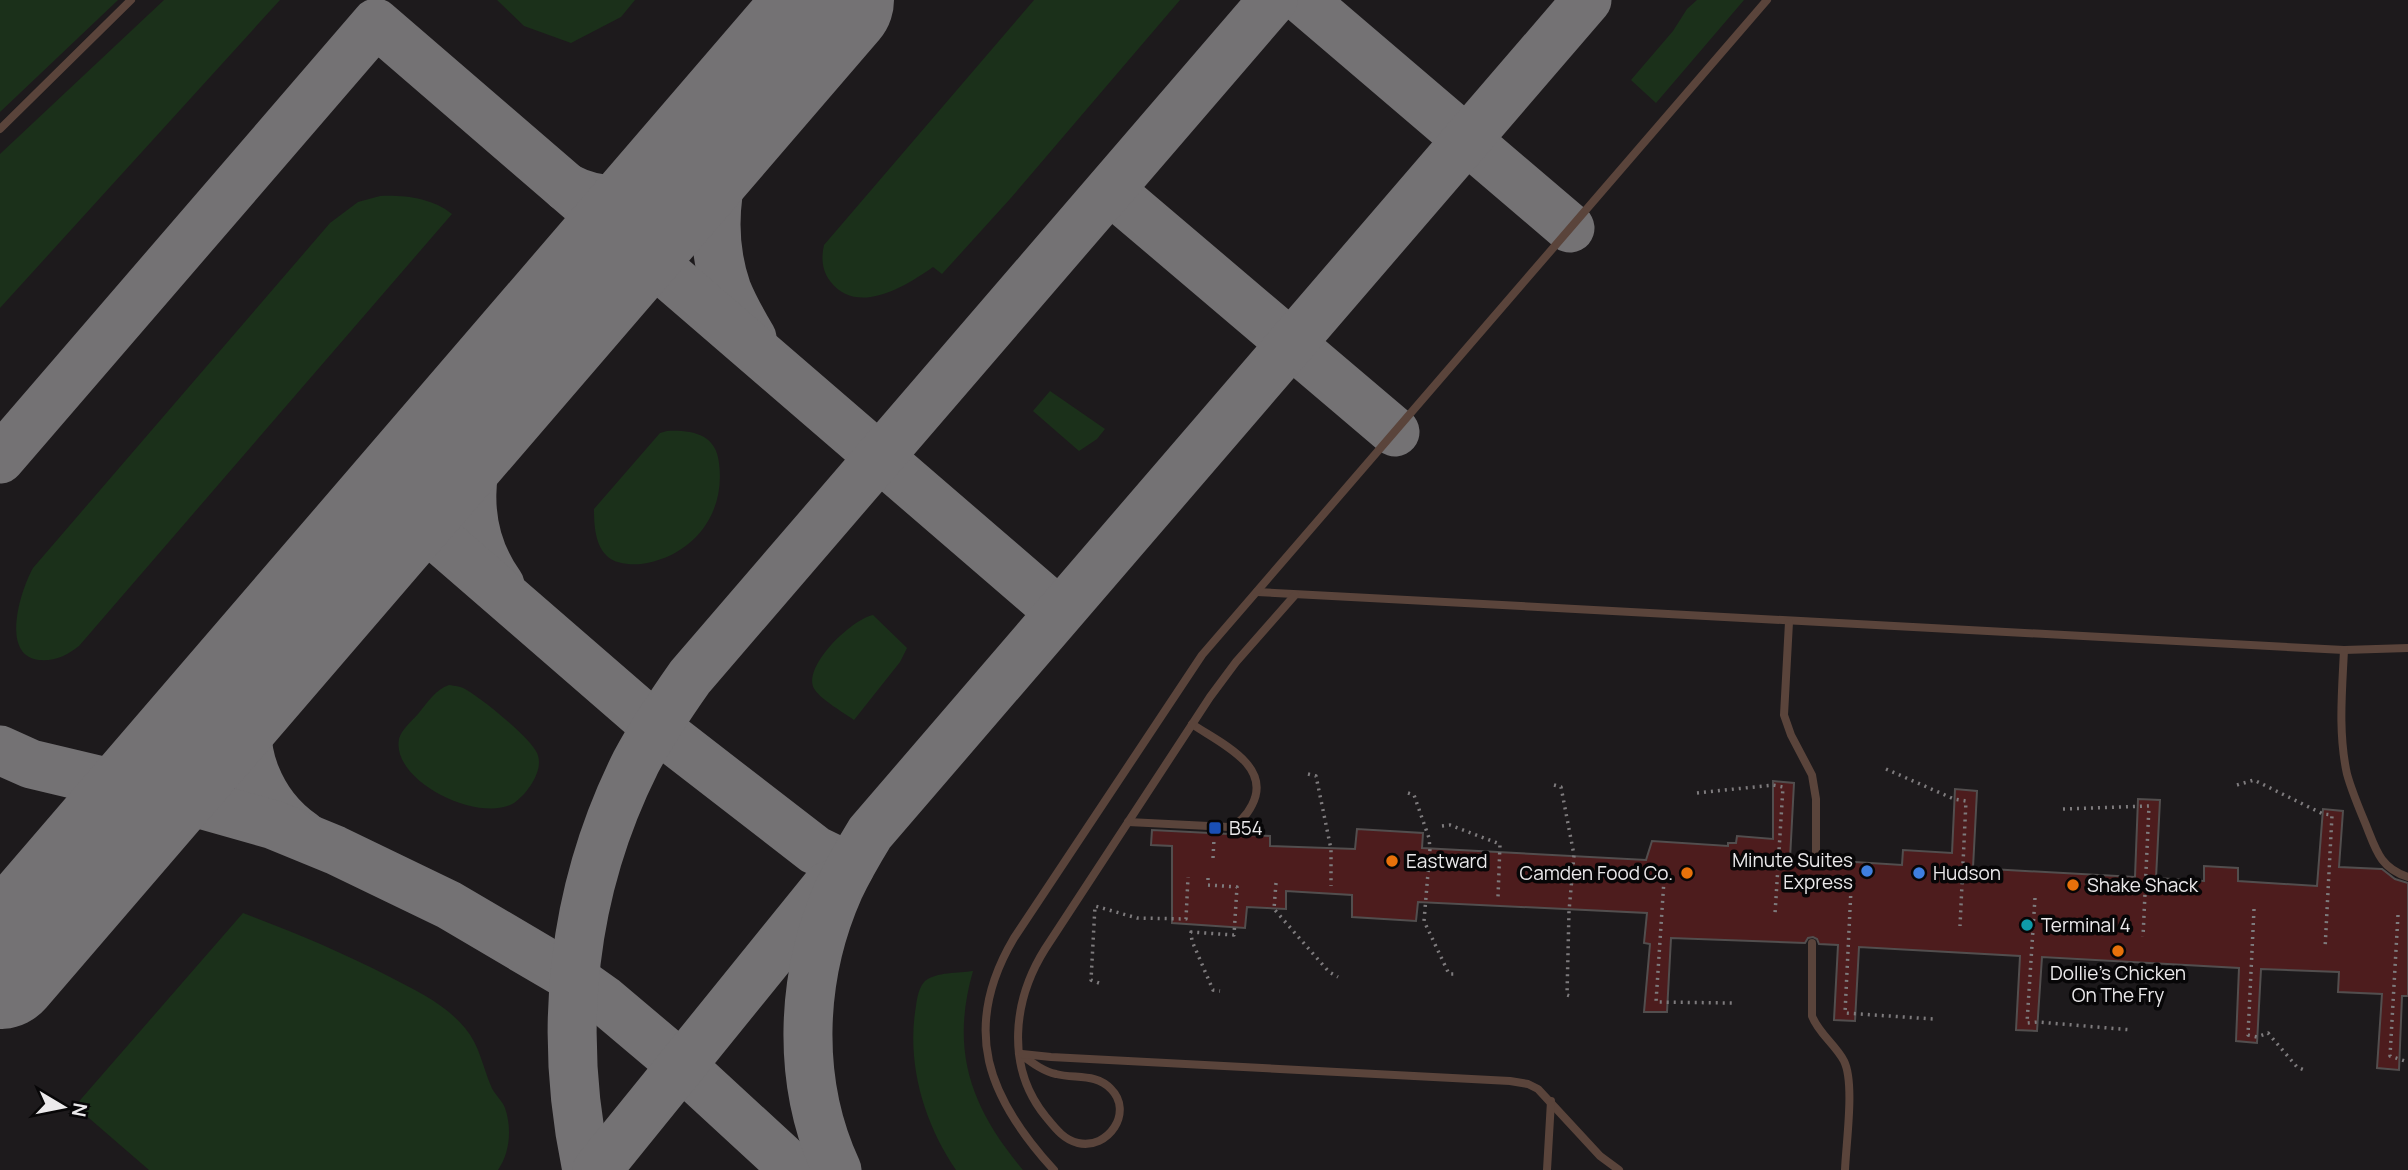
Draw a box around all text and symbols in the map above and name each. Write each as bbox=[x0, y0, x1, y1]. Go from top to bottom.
place label: B54 bbox=[1229, 815, 1263, 841]
marker: B54 bbox=[1207, 820, 1223, 836]
place label: Minute Suites Express bbox=[1732, 847, 1853, 895]
place label: Eastward bbox=[1406, 848, 1487, 874]
marker: Eastward bbox=[1384, 853, 1400, 869]
place label: Camden Food Co. bbox=[1520, 860, 1673, 886]
place label: Hudson bbox=[1933, 860, 2001, 886]
marker: Minute Suites Express bbox=[1859, 863, 1875, 879]
marker: Camden Food Co. bbox=[1679, 865, 1695, 881]
marker: Hudson bbox=[1911, 865, 1927, 881]
place label: Shake Shack bbox=[2087, 872, 2199, 898]
marker: Shake Shack bbox=[2065, 877, 2081, 893]
place label: Terminal 4 bbox=[2041, 912, 2131, 938]
marker: Terminal 4 bbox=[2019, 917, 2035, 933]
marker: Dollie's Chicken On The Fry bbox=[2110, 943, 2126, 959]
place label: Dollie's Chicken On The Fry bbox=[2050, 960, 2186, 1008]
north arrow bbox=[28, 1072, 98, 1142]
text: N bbox=[66, 1101, 94, 1119]

